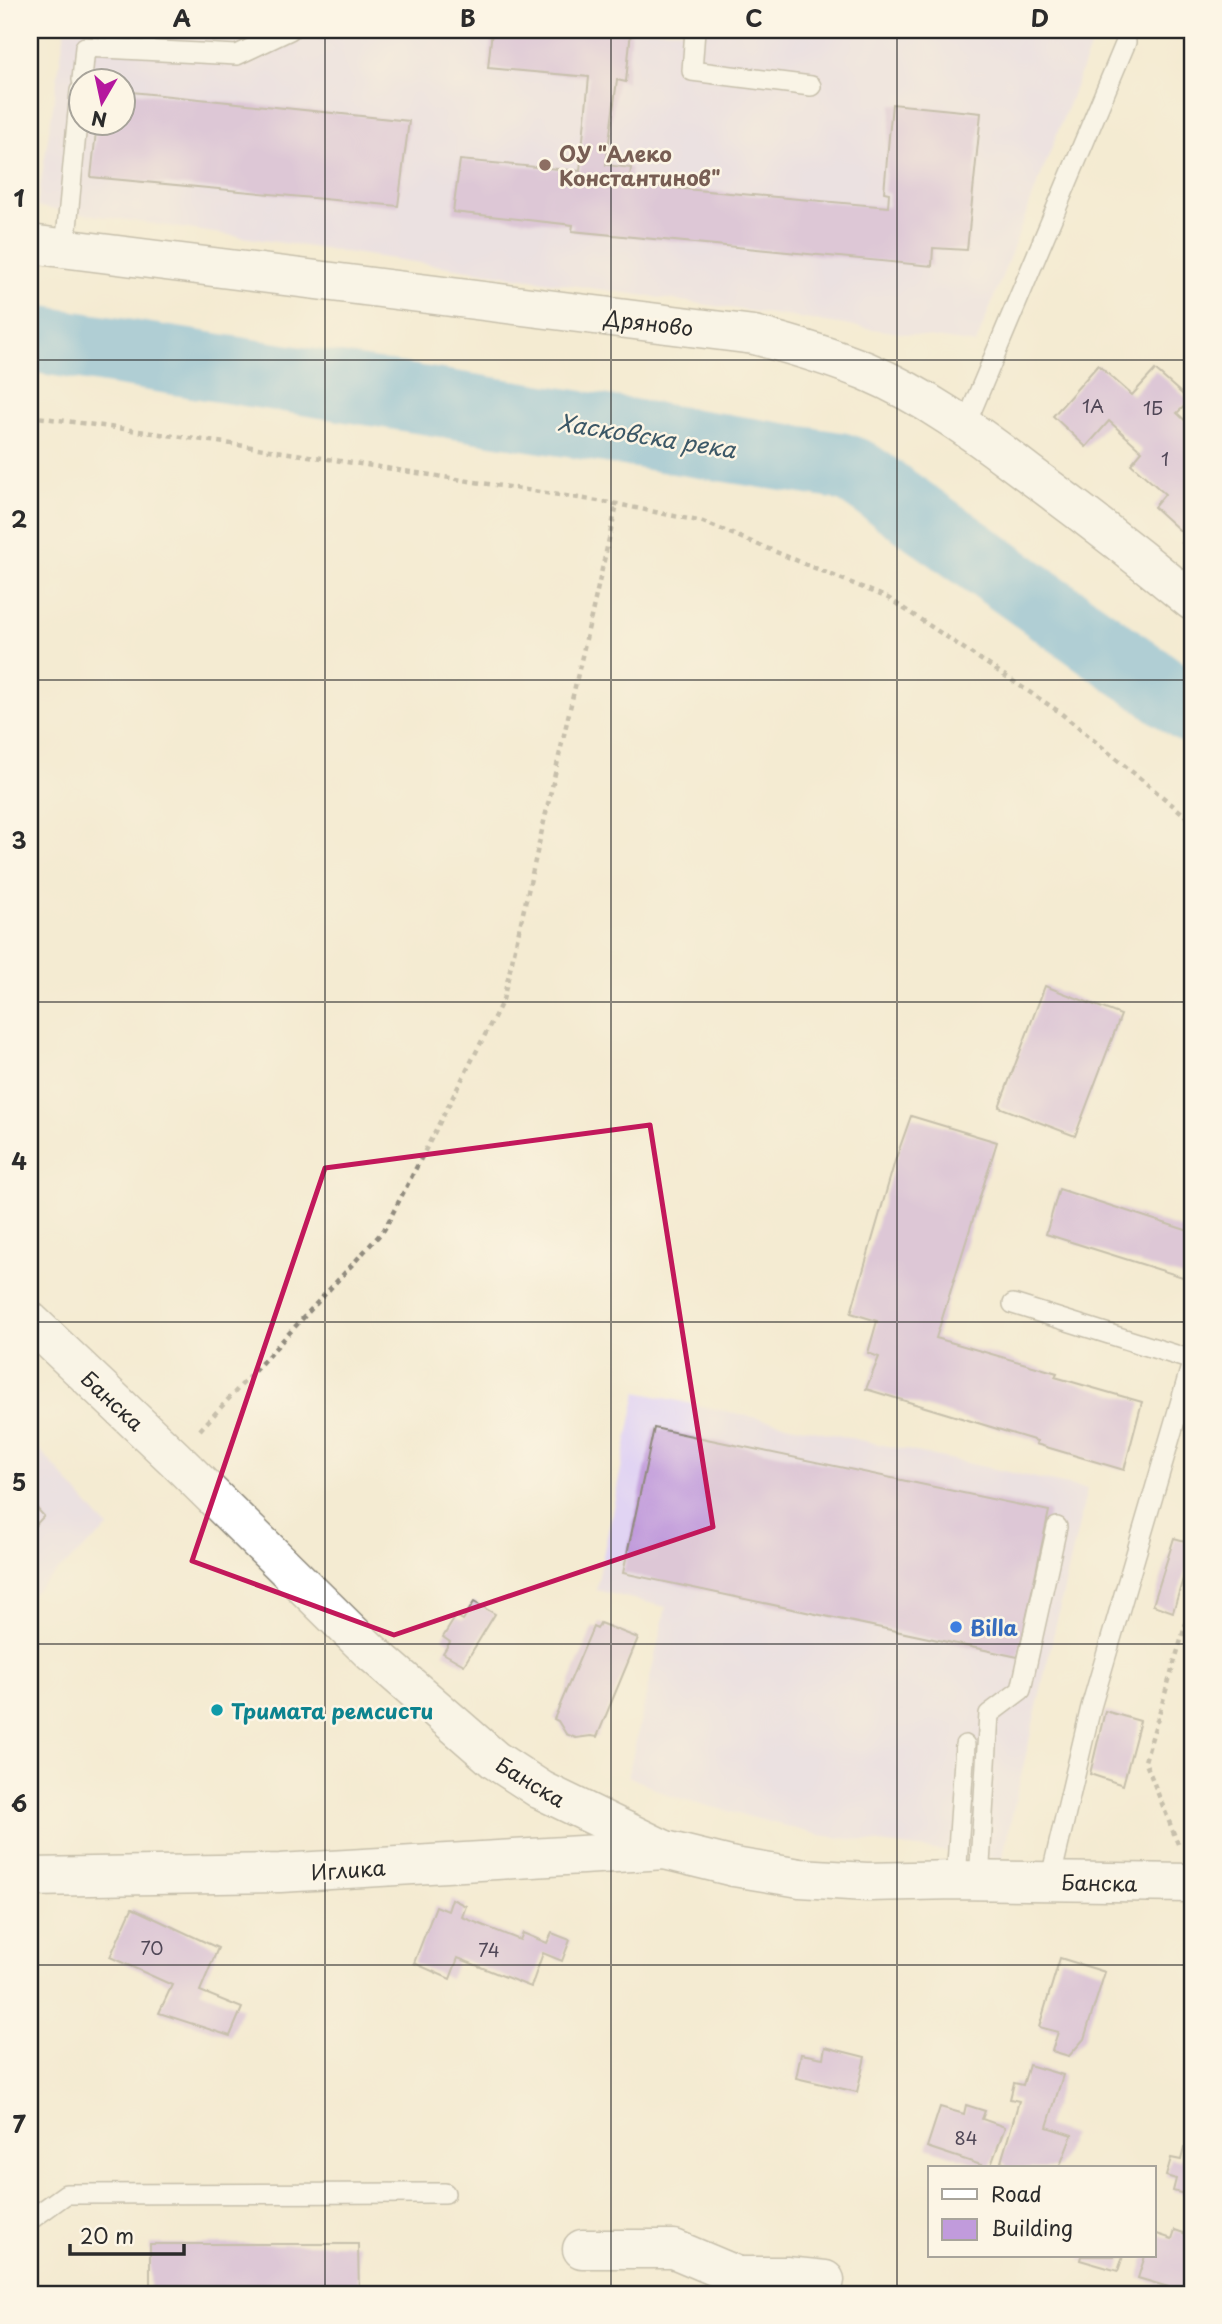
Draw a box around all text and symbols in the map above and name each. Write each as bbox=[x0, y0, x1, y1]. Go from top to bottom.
text: A bbox=[173, 0, 191, 35]
text: B bbox=[460, 0, 476, 35]
text: C bbox=[745, 0, 763, 35]
text: D bbox=[1031, 0, 1049, 35]
north arrow bbox=[66, 66, 136, 136]
text: N bbox=[90, 105, 109, 135]
place label: ОУ "Алеко Константинов" bbox=[559, 137, 721, 193]
marker: ОУ "Алеко Константинов" bbox=[537, 157, 553, 173]
text: 1 bbox=[14, 180, 25, 215]
street label: Дряново bbox=[602, 301, 695, 343]
house number: 1А bbox=[1082, 392, 1104, 419]
house number: 1Б bbox=[1143, 394, 1163, 421]
water label: Хасковска река bbox=[556, 404, 739, 466]
house number: 1 bbox=[1161, 445, 1169, 472]
text: 2 bbox=[11, 501, 27, 536]
text: 3 bbox=[11, 822, 27, 857]
text: 4 bbox=[11, 1143, 27, 1178]
street label: Банска bbox=[74, 1362, 152, 1438]
text: 5 bbox=[12, 1464, 26, 1499]
place label: Billa bbox=[970, 1611, 1018, 1643]
marker: Billa bbox=[948, 1619, 964, 1635]
place label: Тримата ремсисти bbox=[231, 1694, 433, 1726]
marker: Тримата ремсисти bbox=[209, 1702, 225, 1718]
street label: Банска bbox=[490, 1748, 572, 1814]
text: 6 bbox=[11, 1785, 27, 1820]
street label: Иглика bbox=[310, 1850, 387, 1888]
street label: Банска bbox=[1061, 1865, 1137, 1899]
house number: 70 bbox=[141, 1934, 163, 1961]
house number: 74 bbox=[478, 1936, 500, 1963]
text: 7 bbox=[12, 2106, 26, 2141]
house number: 84 bbox=[954, 2124, 978, 2151]
legend bbox=[928, 2166, 1156, 2258]
text: Road bbox=[991, 2177, 1042, 2209]
text: Building bbox=[991, 2211, 1073, 2243]
scale bar bbox=[70, 2212, 184, 2256]
text: 20 m bbox=[80, 2219, 134, 2251]

